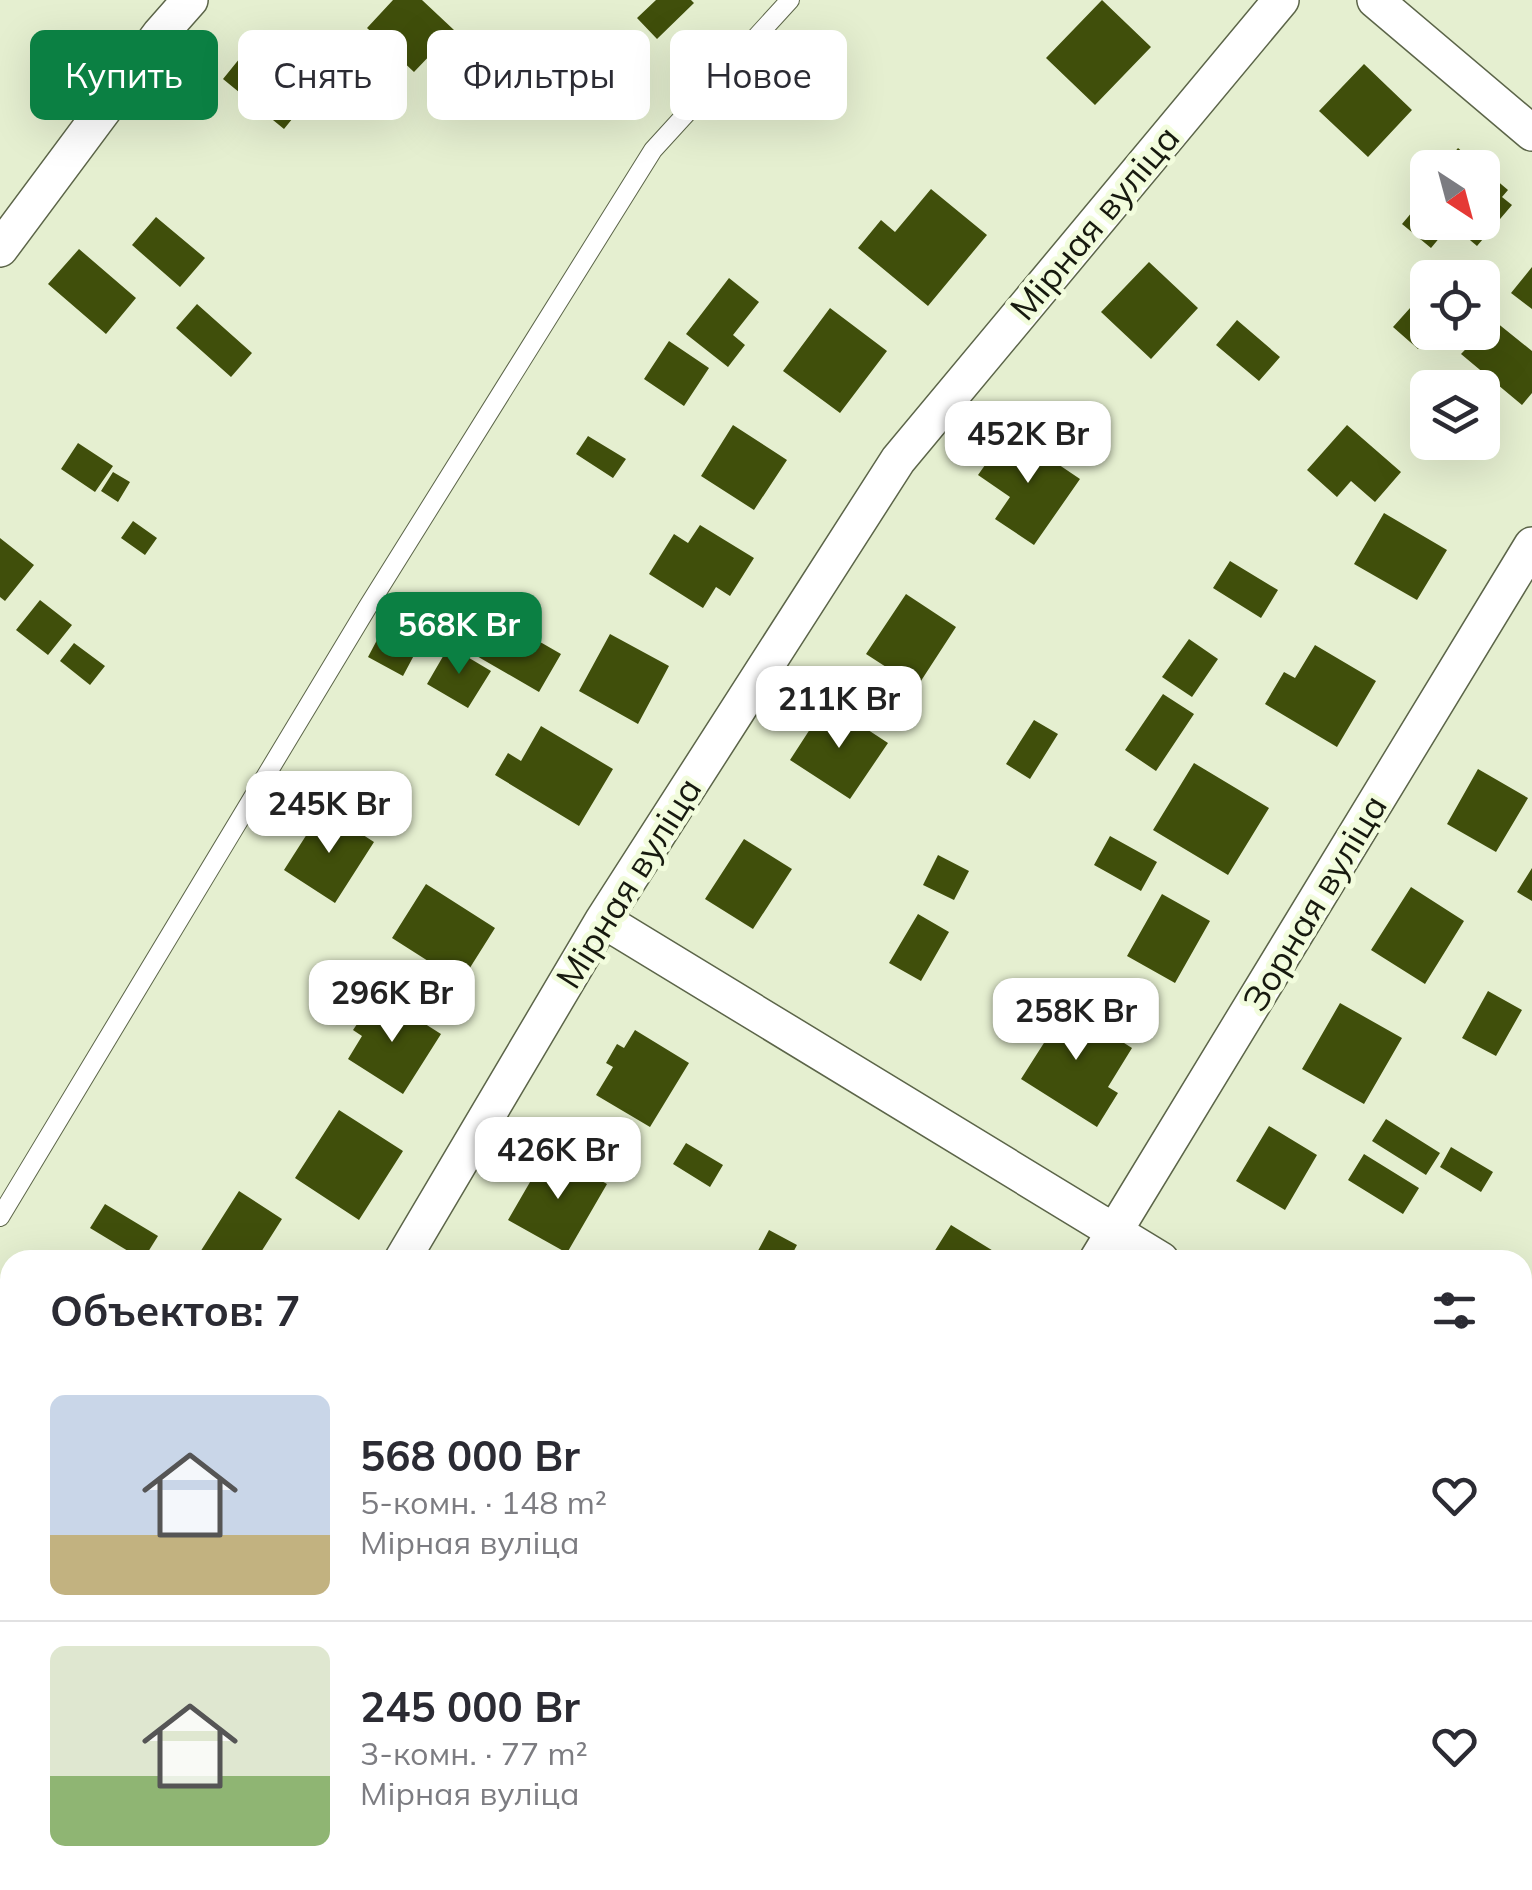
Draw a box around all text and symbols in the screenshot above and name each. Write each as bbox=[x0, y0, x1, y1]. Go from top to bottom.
chip: Купить bbox=[30, 30, 218, 120]
chip: Снять bbox=[238, 30, 407, 120]
chip: Фильтры bbox=[427, 30, 650, 120]
chip: Новое bbox=[670, 30, 847, 120]
street label: Мірная вуліца bbox=[1000, 116, 1188, 328]
north arrow bbox=[1410, 150, 1500, 240]
map controls bbox=[1410, 150, 1500, 460]
button: locate bbox=[1410, 260, 1500, 350]
button: layers bbox=[1410, 370, 1500, 460]
pin: 452K Br bbox=[936, 401, 1120, 486]
text: 452K Br bbox=[967, 413, 1089, 453]
pin: 568K Br bbox=[367, 592, 551, 677]
text: 568K Br bbox=[398, 604, 520, 644]
pin: 211K Br bbox=[747, 666, 931, 751]
text: 211K Br bbox=[778, 678, 900, 718]
street label: Мірная вуліца bbox=[546, 769, 710, 996]
pin: 245K Br bbox=[237, 771, 421, 856]
text: 245K Br bbox=[268, 783, 390, 823]
street label: Зорная вуліца bbox=[1232, 786, 1396, 1019]
pin: 296K Br bbox=[300, 960, 484, 1045]
text: 296K Br bbox=[331, 972, 453, 1012]
pin: 258K Br bbox=[984, 978, 1168, 1063]
text: 258K Br bbox=[1015, 990, 1137, 1030]
pin: 426K Br bbox=[466, 1117, 650, 1202]
text: 426K Br bbox=[497, 1129, 619, 1169]
icon: filters bbox=[1427, 1283, 1482, 1338]
text: Объектов: 7 bbox=[50, 1284, 300, 1337]
text: 568 000 Br bbox=[360, 1429, 580, 1482]
icon: home bbox=[130, 1435, 250, 1555]
icon: heart bbox=[1427, 1468, 1482, 1523]
text: 5-комн. · 148 m² bbox=[360, 1482, 607, 1522]
text: Мірная вуліца bbox=[360, 1522, 580, 1562]
text: 245 000 Br bbox=[360, 1680, 580, 1733]
icon: home bbox=[130, 1686, 250, 1806]
icon: heart bbox=[1427, 1719, 1482, 1774]
text: 3-комн. · 77 m² bbox=[360, 1733, 588, 1773]
text: Мірная вуліца bbox=[360, 1773, 580, 1813]

